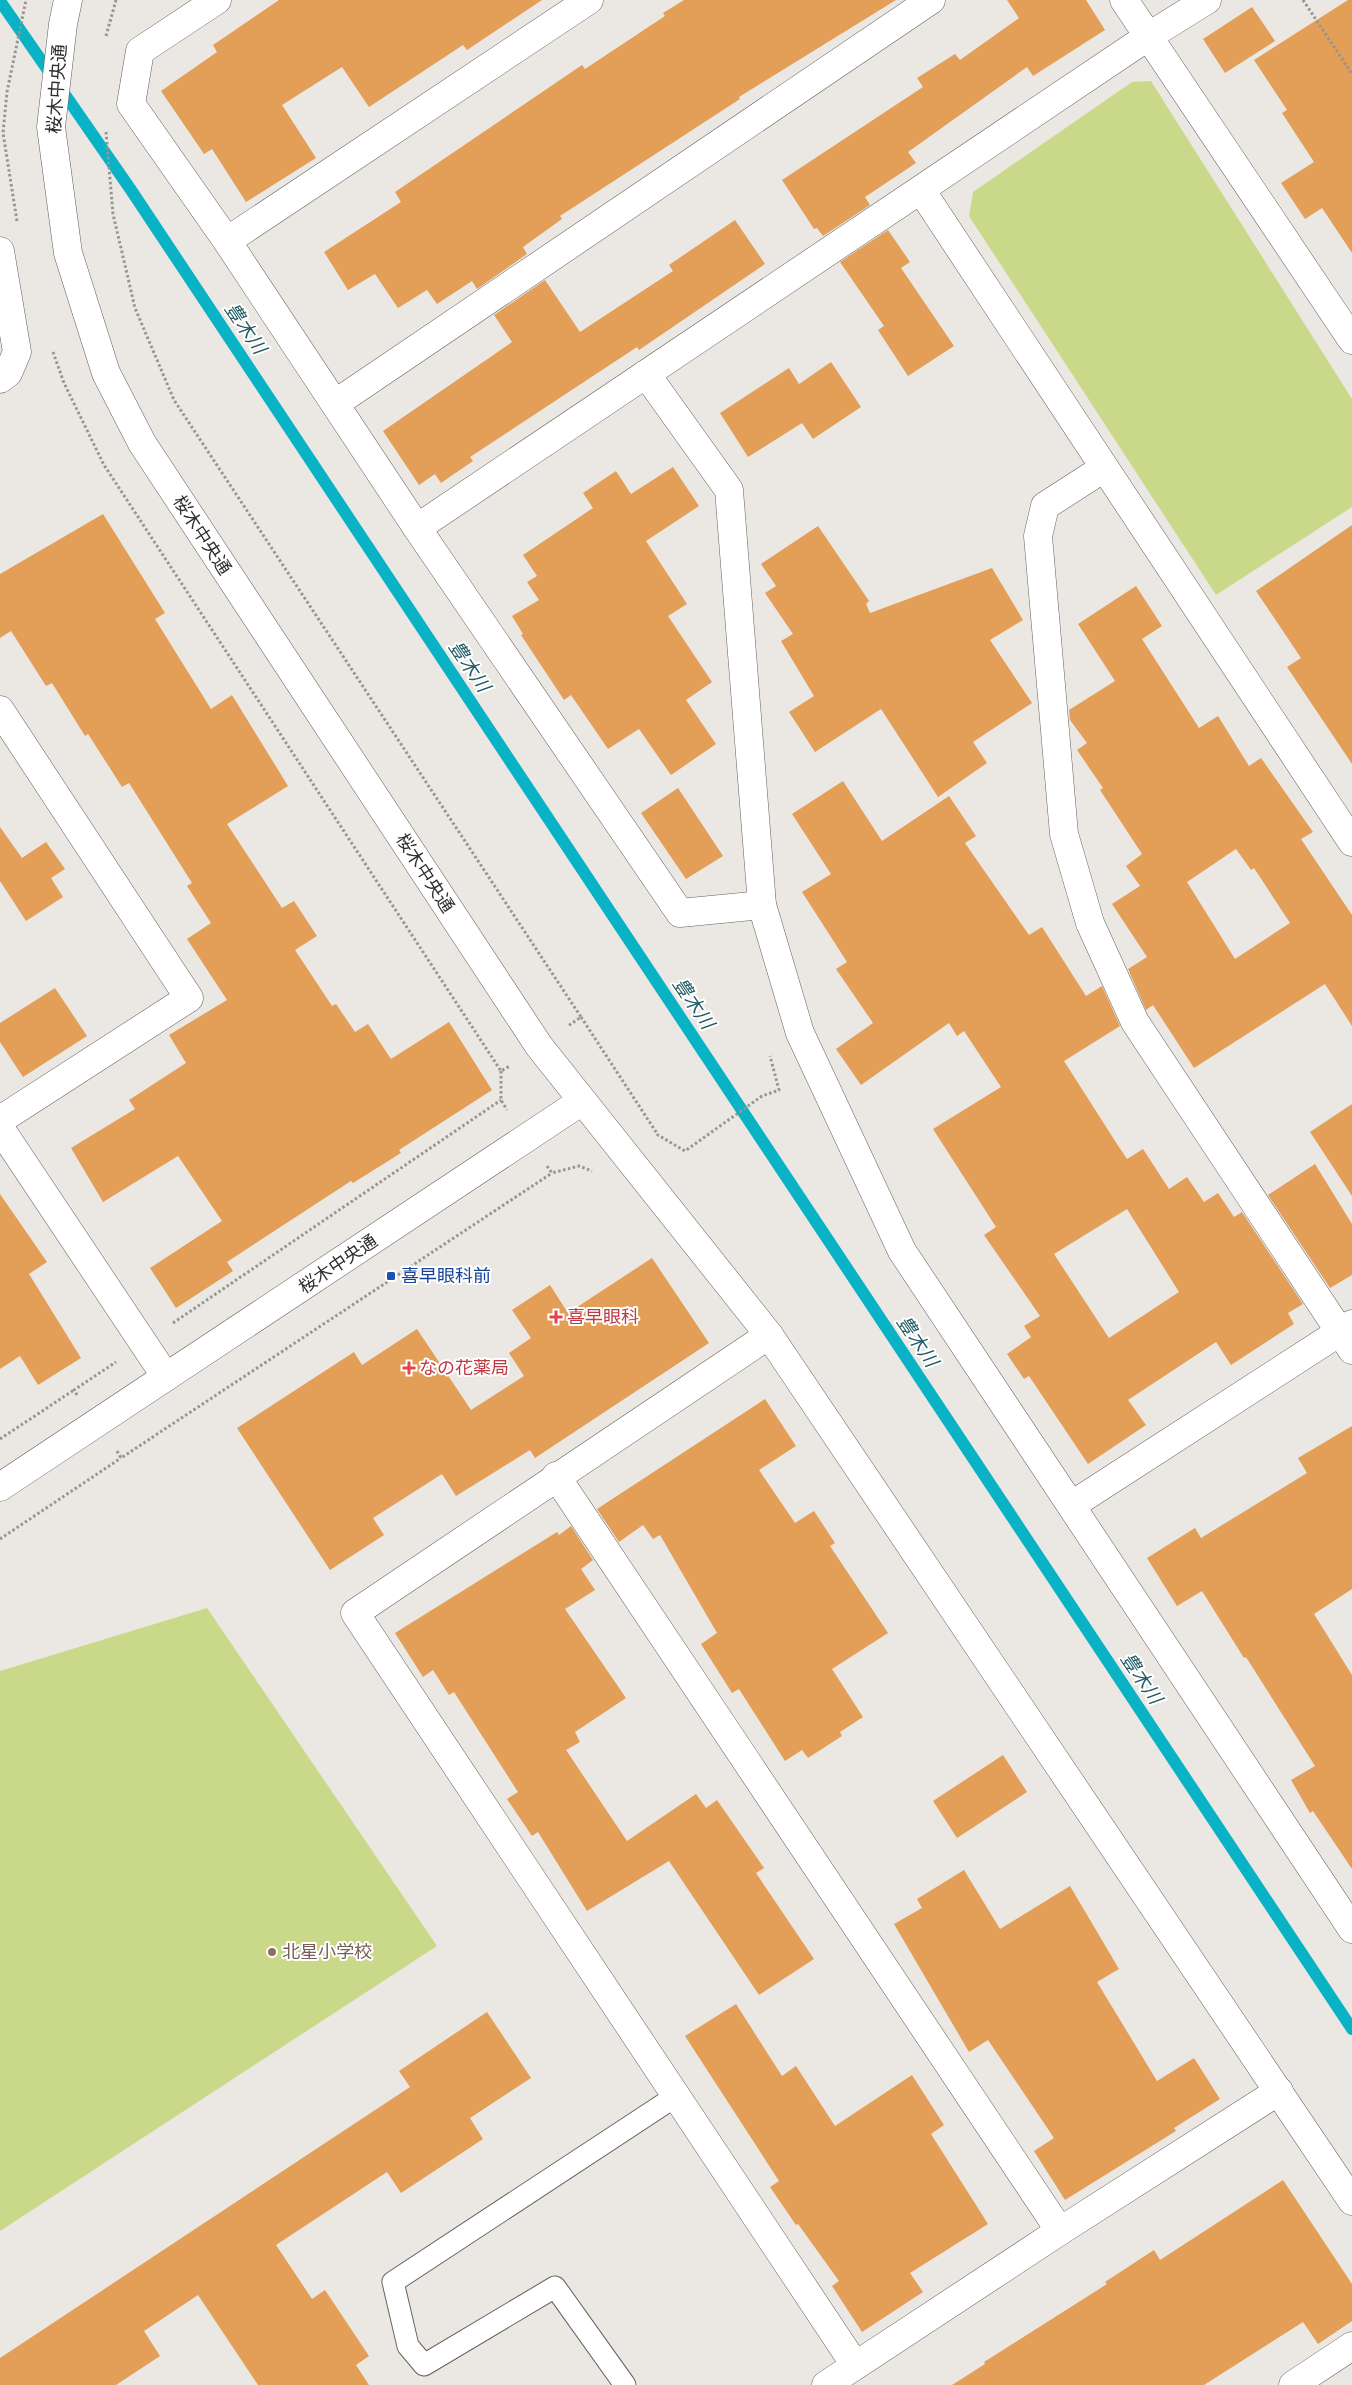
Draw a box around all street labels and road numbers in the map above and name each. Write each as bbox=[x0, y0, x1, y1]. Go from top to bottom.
street label: 桜木中央通 bbox=[39, 43, 72, 135]
street label: 桜木中央通 bbox=[167, 489, 239, 579]
street label: 桜木中央通 bbox=[390, 827, 462, 917]
street label: 桜木中央通 bbox=[292, 1226, 382, 1299]

